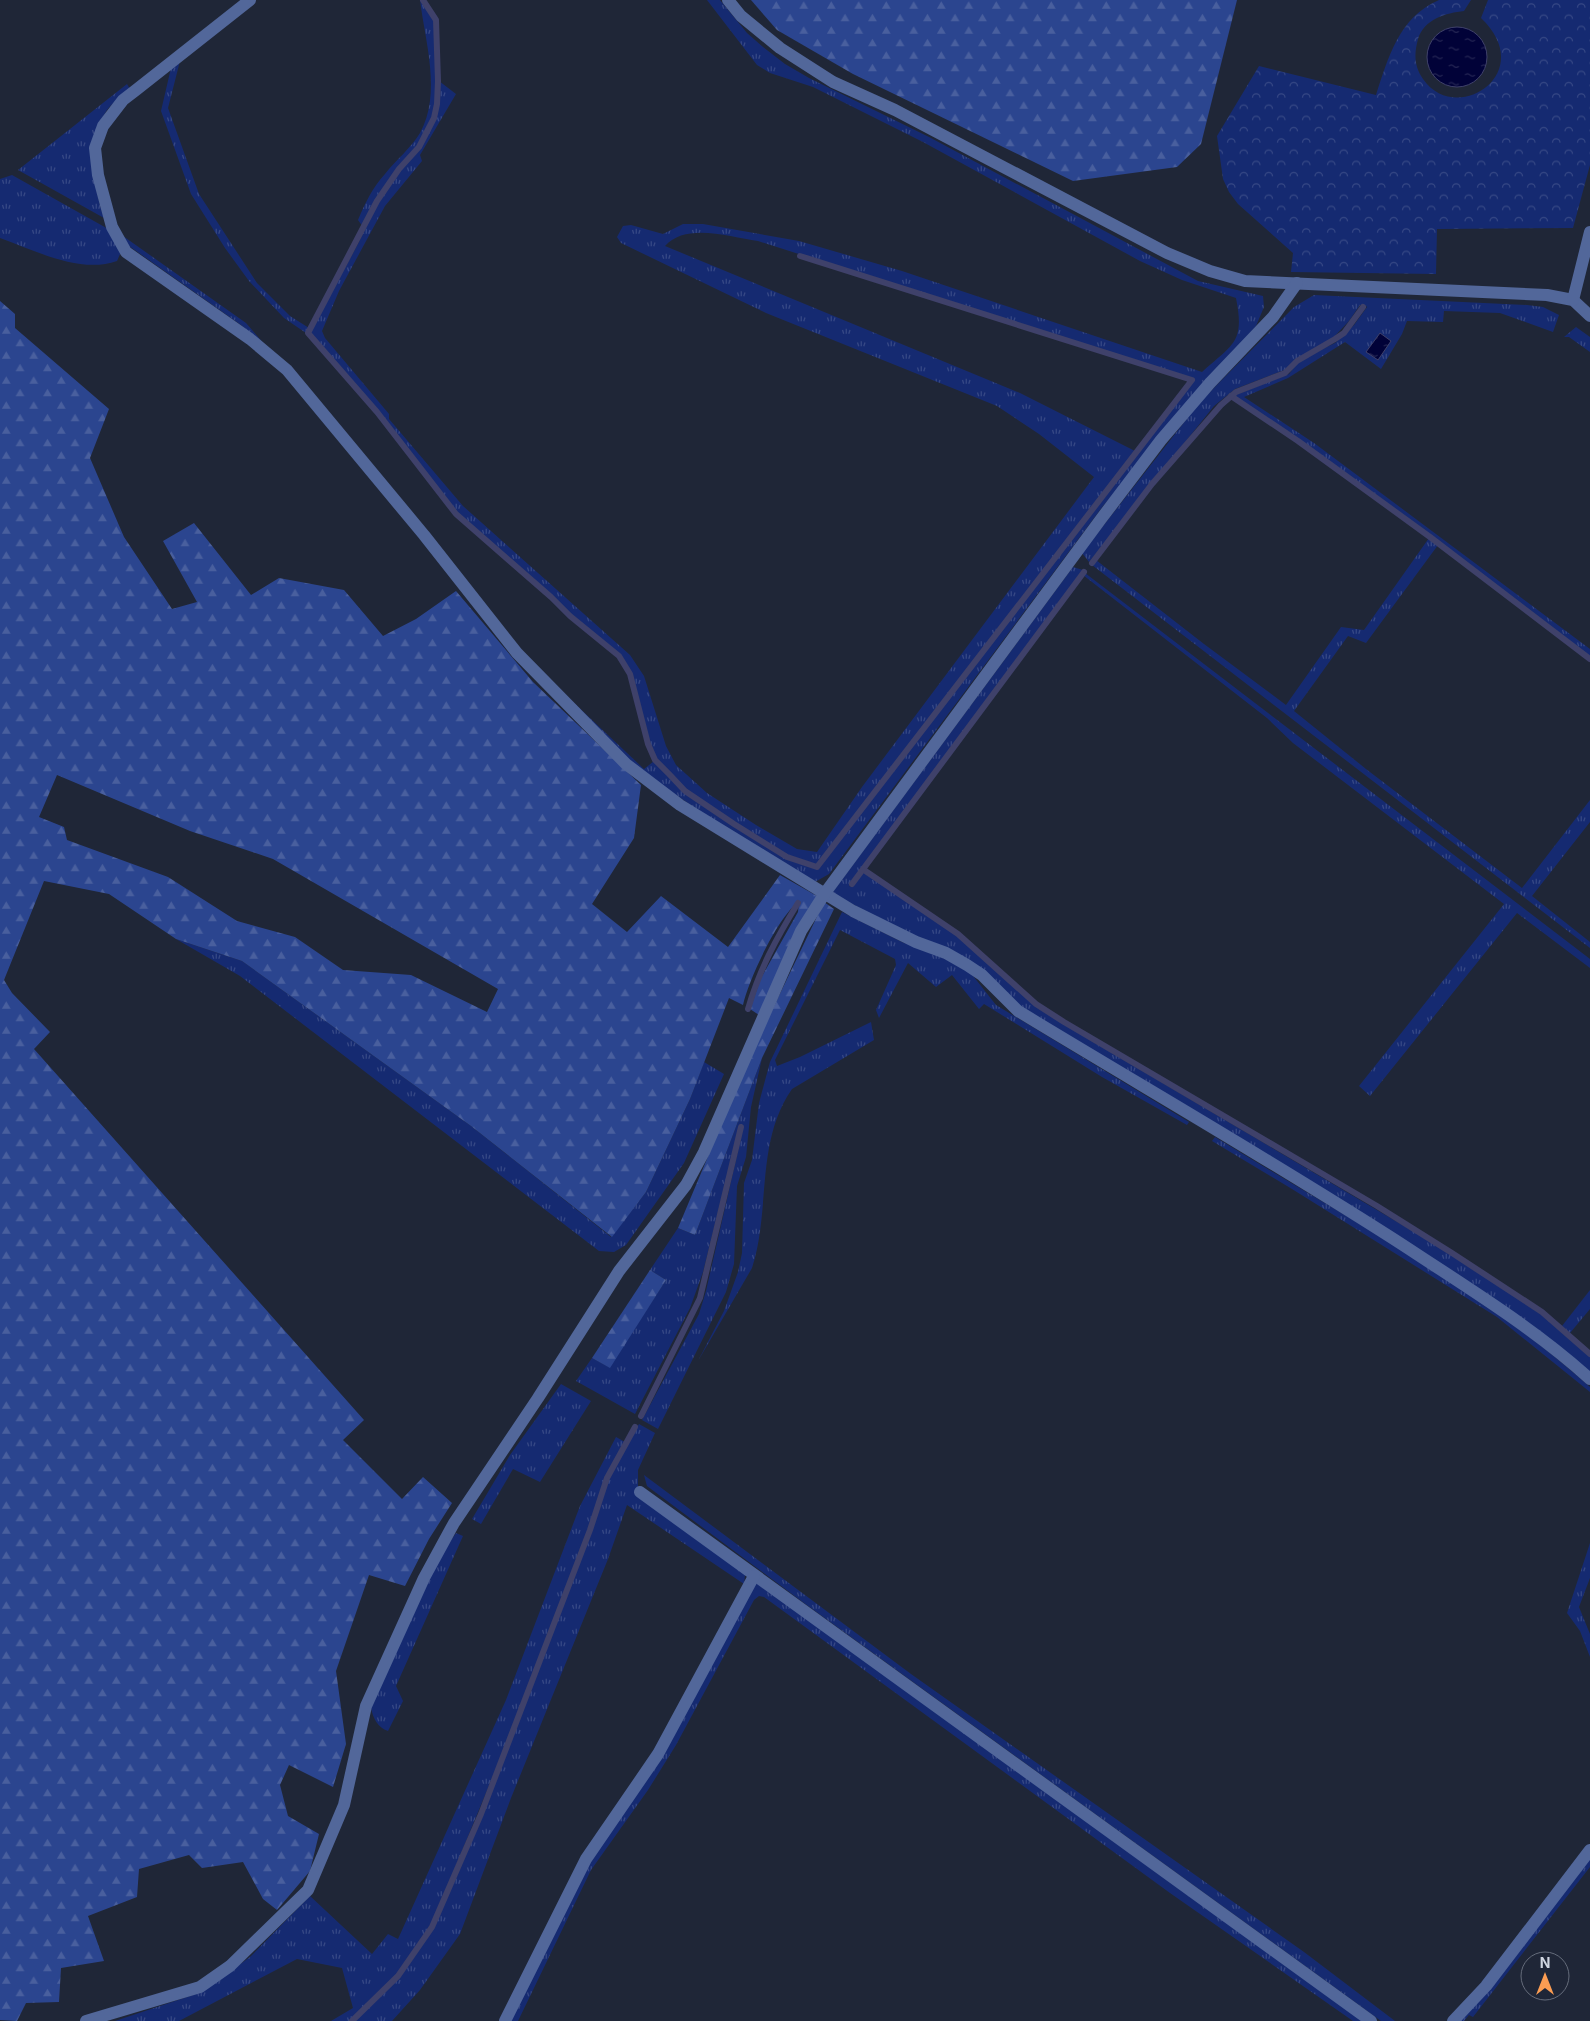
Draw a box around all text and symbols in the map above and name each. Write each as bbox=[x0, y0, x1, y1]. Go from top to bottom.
north arrow bbox=[1520, 1951, 1570, 2001]
text: N bbox=[1540, 1954, 1550, 1971]

